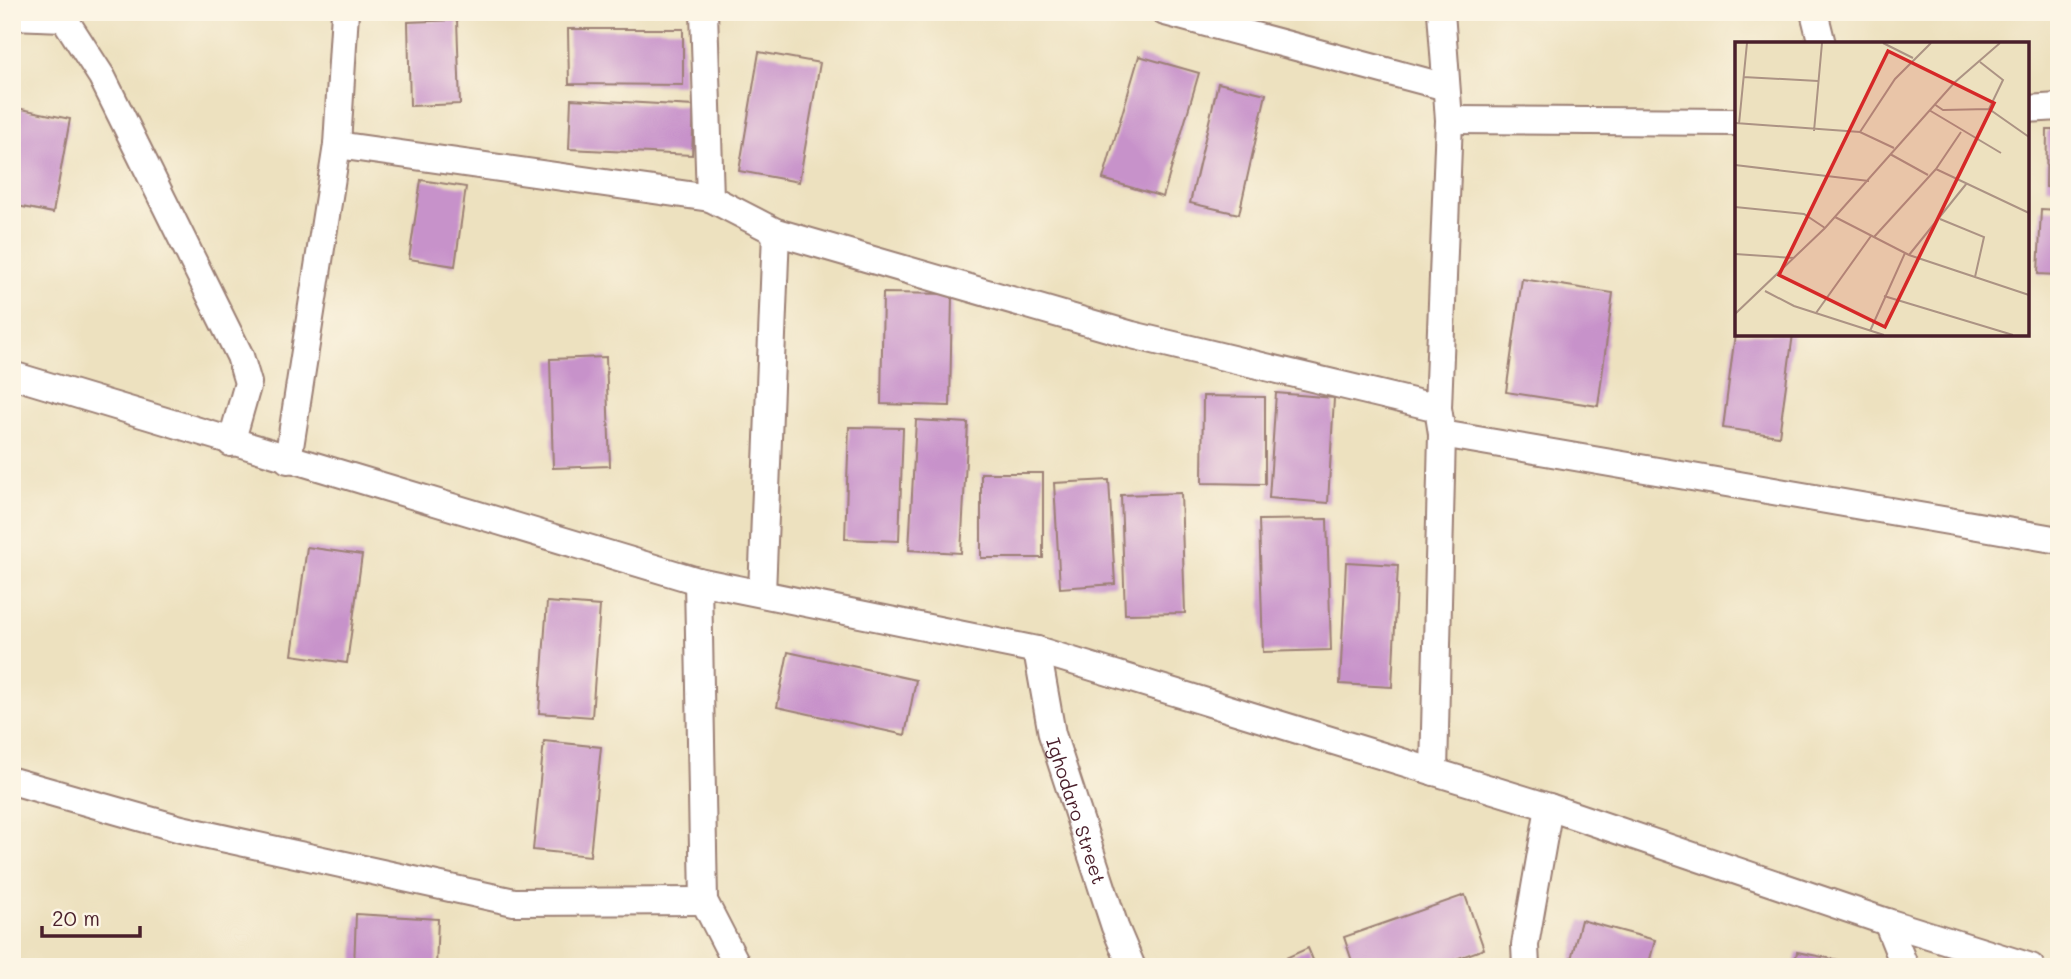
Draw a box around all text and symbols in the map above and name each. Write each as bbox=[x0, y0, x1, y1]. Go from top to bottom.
inset map bbox=[1735, 42, 2029, 336]
street label: Ighodaro Street bbox=[1041, 734, 1113, 887]
scale bar bbox=[42, 895, 140, 939]
text: 20 m bbox=[52, 904, 100, 931]

